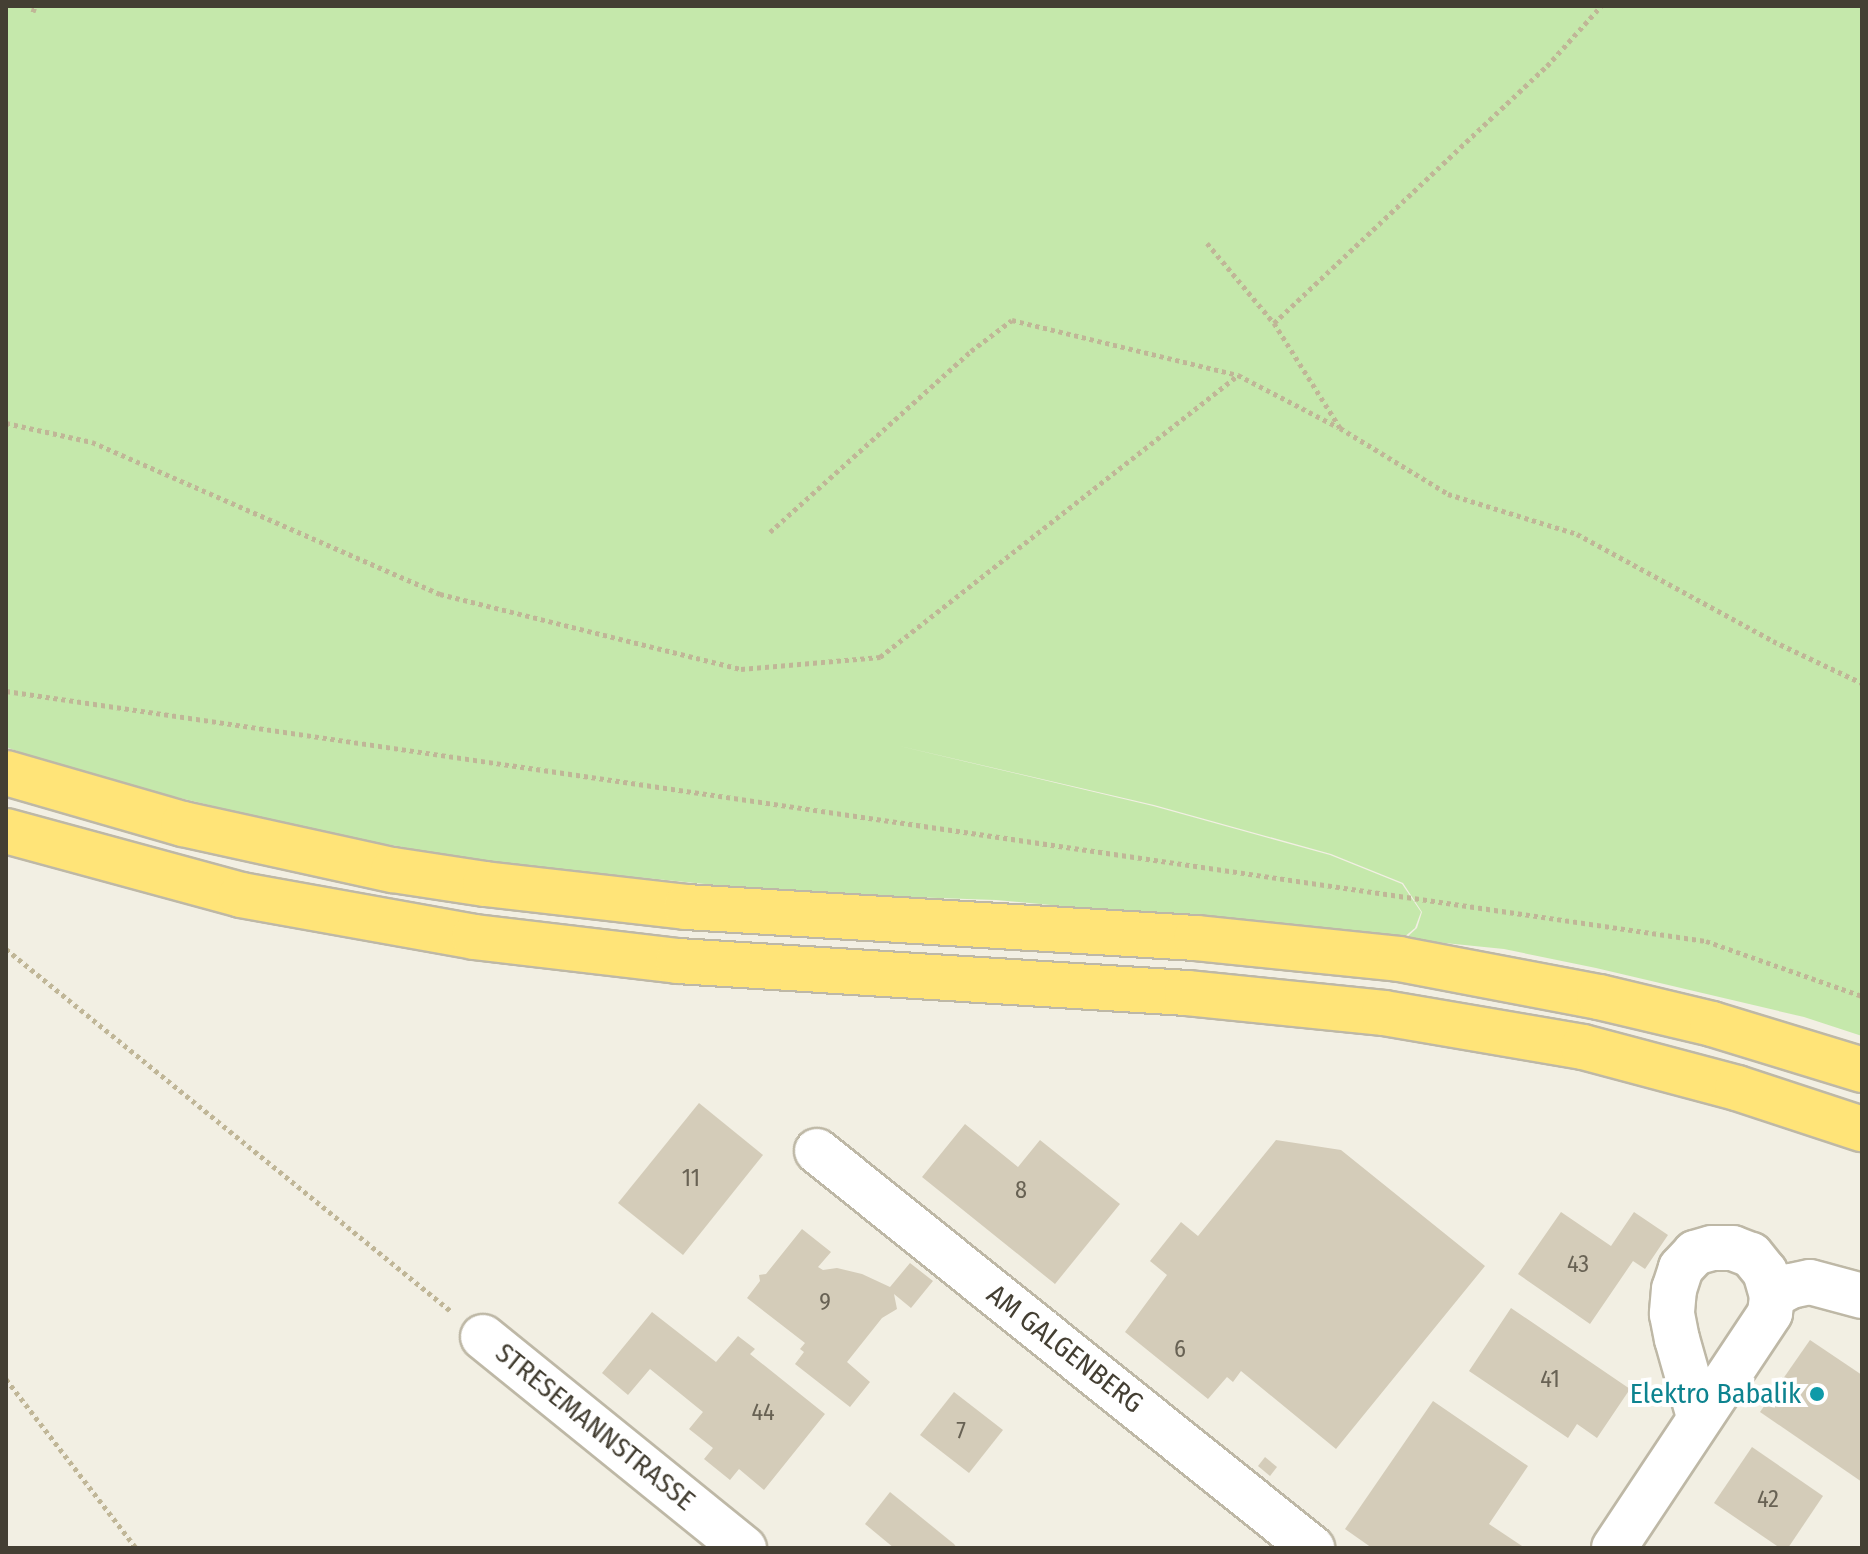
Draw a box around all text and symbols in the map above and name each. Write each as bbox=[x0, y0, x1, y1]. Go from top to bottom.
house number: 11 bbox=[682, 1165, 700, 1193]
house number: 8 bbox=[1015, 1177, 1027, 1205]
house number: 43 bbox=[1567, 1251, 1589, 1279]
street label: AM GALGENBERG bbox=[980, 1278, 1150, 1420]
house number: 9 bbox=[819, 1289, 831, 1317]
street label: STRESEMANNSTRASSE bbox=[489, 1336, 701, 1518]
house number: 6 bbox=[1174, 1336, 1186, 1364]
house number: 41 bbox=[1540, 1366, 1560, 1394]
place label: Elektro Babalik bbox=[1630, 1377, 1801, 1411]
marker: Elektro Babalik bbox=[1808, 1385, 1826, 1403]
house number: 44 bbox=[751, 1399, 775, 1427]
house number: 7 bbox=[956, 1418, 966, 1446]
house number: 42 bbox=[1757, 1486, 1779, 1514]

